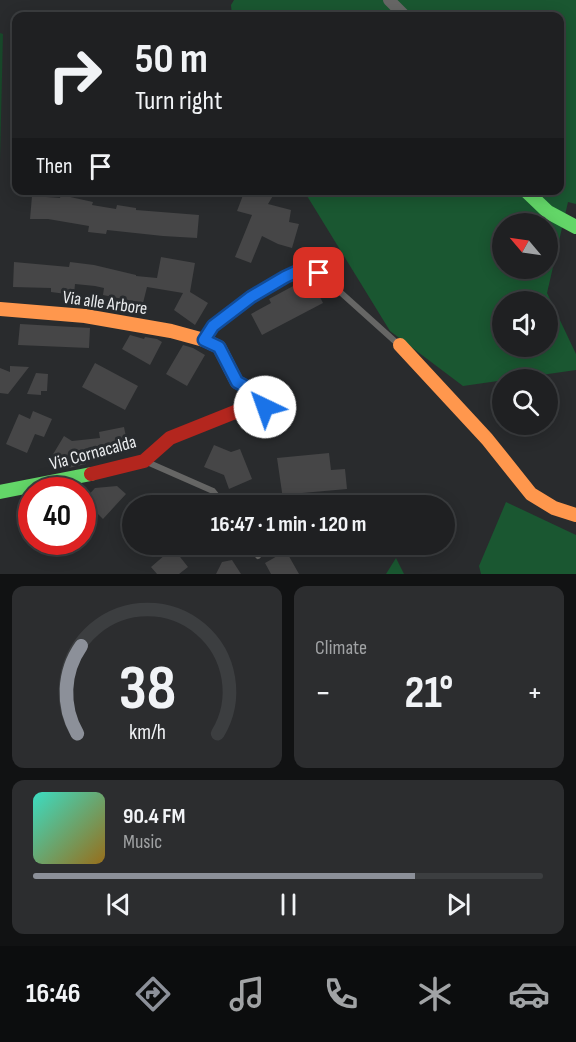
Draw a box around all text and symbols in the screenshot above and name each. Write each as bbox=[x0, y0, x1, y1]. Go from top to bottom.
text: 50 m bbox=[135, 34, 208, 85]
icon: right bbox=[36, 36, 114, 114]
text: Turn right bbox=[135, 85, 222, 117]
icon: arrive bbox=[84, 150, 117, 183]
text: Then bbox=[36, 153, 72, 180]
north arrow bbox=[492, 213, 558, 279]
map controls bbox=[492, 213, 558, 435]
pin bbox=[293, 247, 344, 298]
icon: arrive bbox=[302, 256, 335, 289]
street label: Via alle Arbore bbox=[61, 287, 149, 319]
button: sound bbox=[492, 291, 558, 357]
button: search bbox=[492, 369, 558, 435]
position arrow bbox=[233, 375, 297, 439]
street label: Via Cornacalda bbox=[47, 431, 139, 475]
speed limit sign: 40 bbox=[18, 477, 96, 555]
text: 16:47 · 1 min · 120 m bbox=[211, 511, 366, 538]
text: Climate bbox=[315, 636, 367, 660]
text: 38 bbox=[118, 652, 176, 727]
text: 21° bbox=[405, 666, 453, 721]
text: − bbox=[315, 673, 331, 713]
text: + bbox=[527, 673, 543, 713]
text: km/h bbox=[128, 720, 166, 745]
text: 90.4 FM bbox=[123, 803, 185, 830]
text: Music bbox=[123, 830, 162, 854]
icon: previous bbox=[102, 888, 135, 921]
icon: pause bbox=[272, 888, 305, 921]
icon: next bbox=[442, 888, 475, 921]
icon: directions bbox=[132, 973, 174, 1015]
icon: music bbox=[226, 973, 268, 1015]
icon: phone bbox=[320, 973, 362, 1015]
icon: climate bbox=[414, 973, 456, 1015]
icon: car bbox=[508, 973, 550, 1015]
text: 16:46 bbox=[26, 978, 81, 1010]

